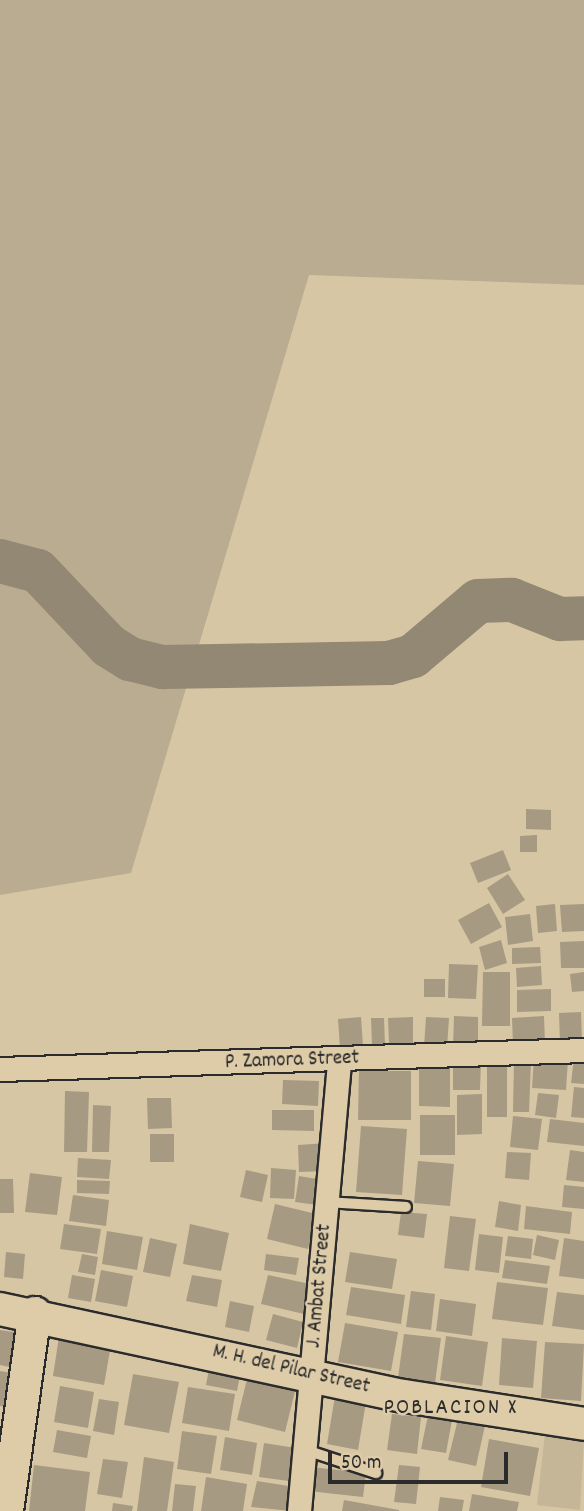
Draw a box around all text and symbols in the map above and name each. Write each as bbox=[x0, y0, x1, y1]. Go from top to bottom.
street label: P. Zamora Street bbox=[225, 1046, 359, 1076]
street label: J. Ambat Street bbox=[302, 1223, 338, 1349]
street label: M. H. del Pilar Street bbox=[210, 1340, 372, 1400]
district label: POBLACION X bbox=[385, 1395, 517, 1423]
scale bar bbox=[332, 1438, 512, 1482]
text: 50 m bbox=[341, 1449, 381, 1479]

